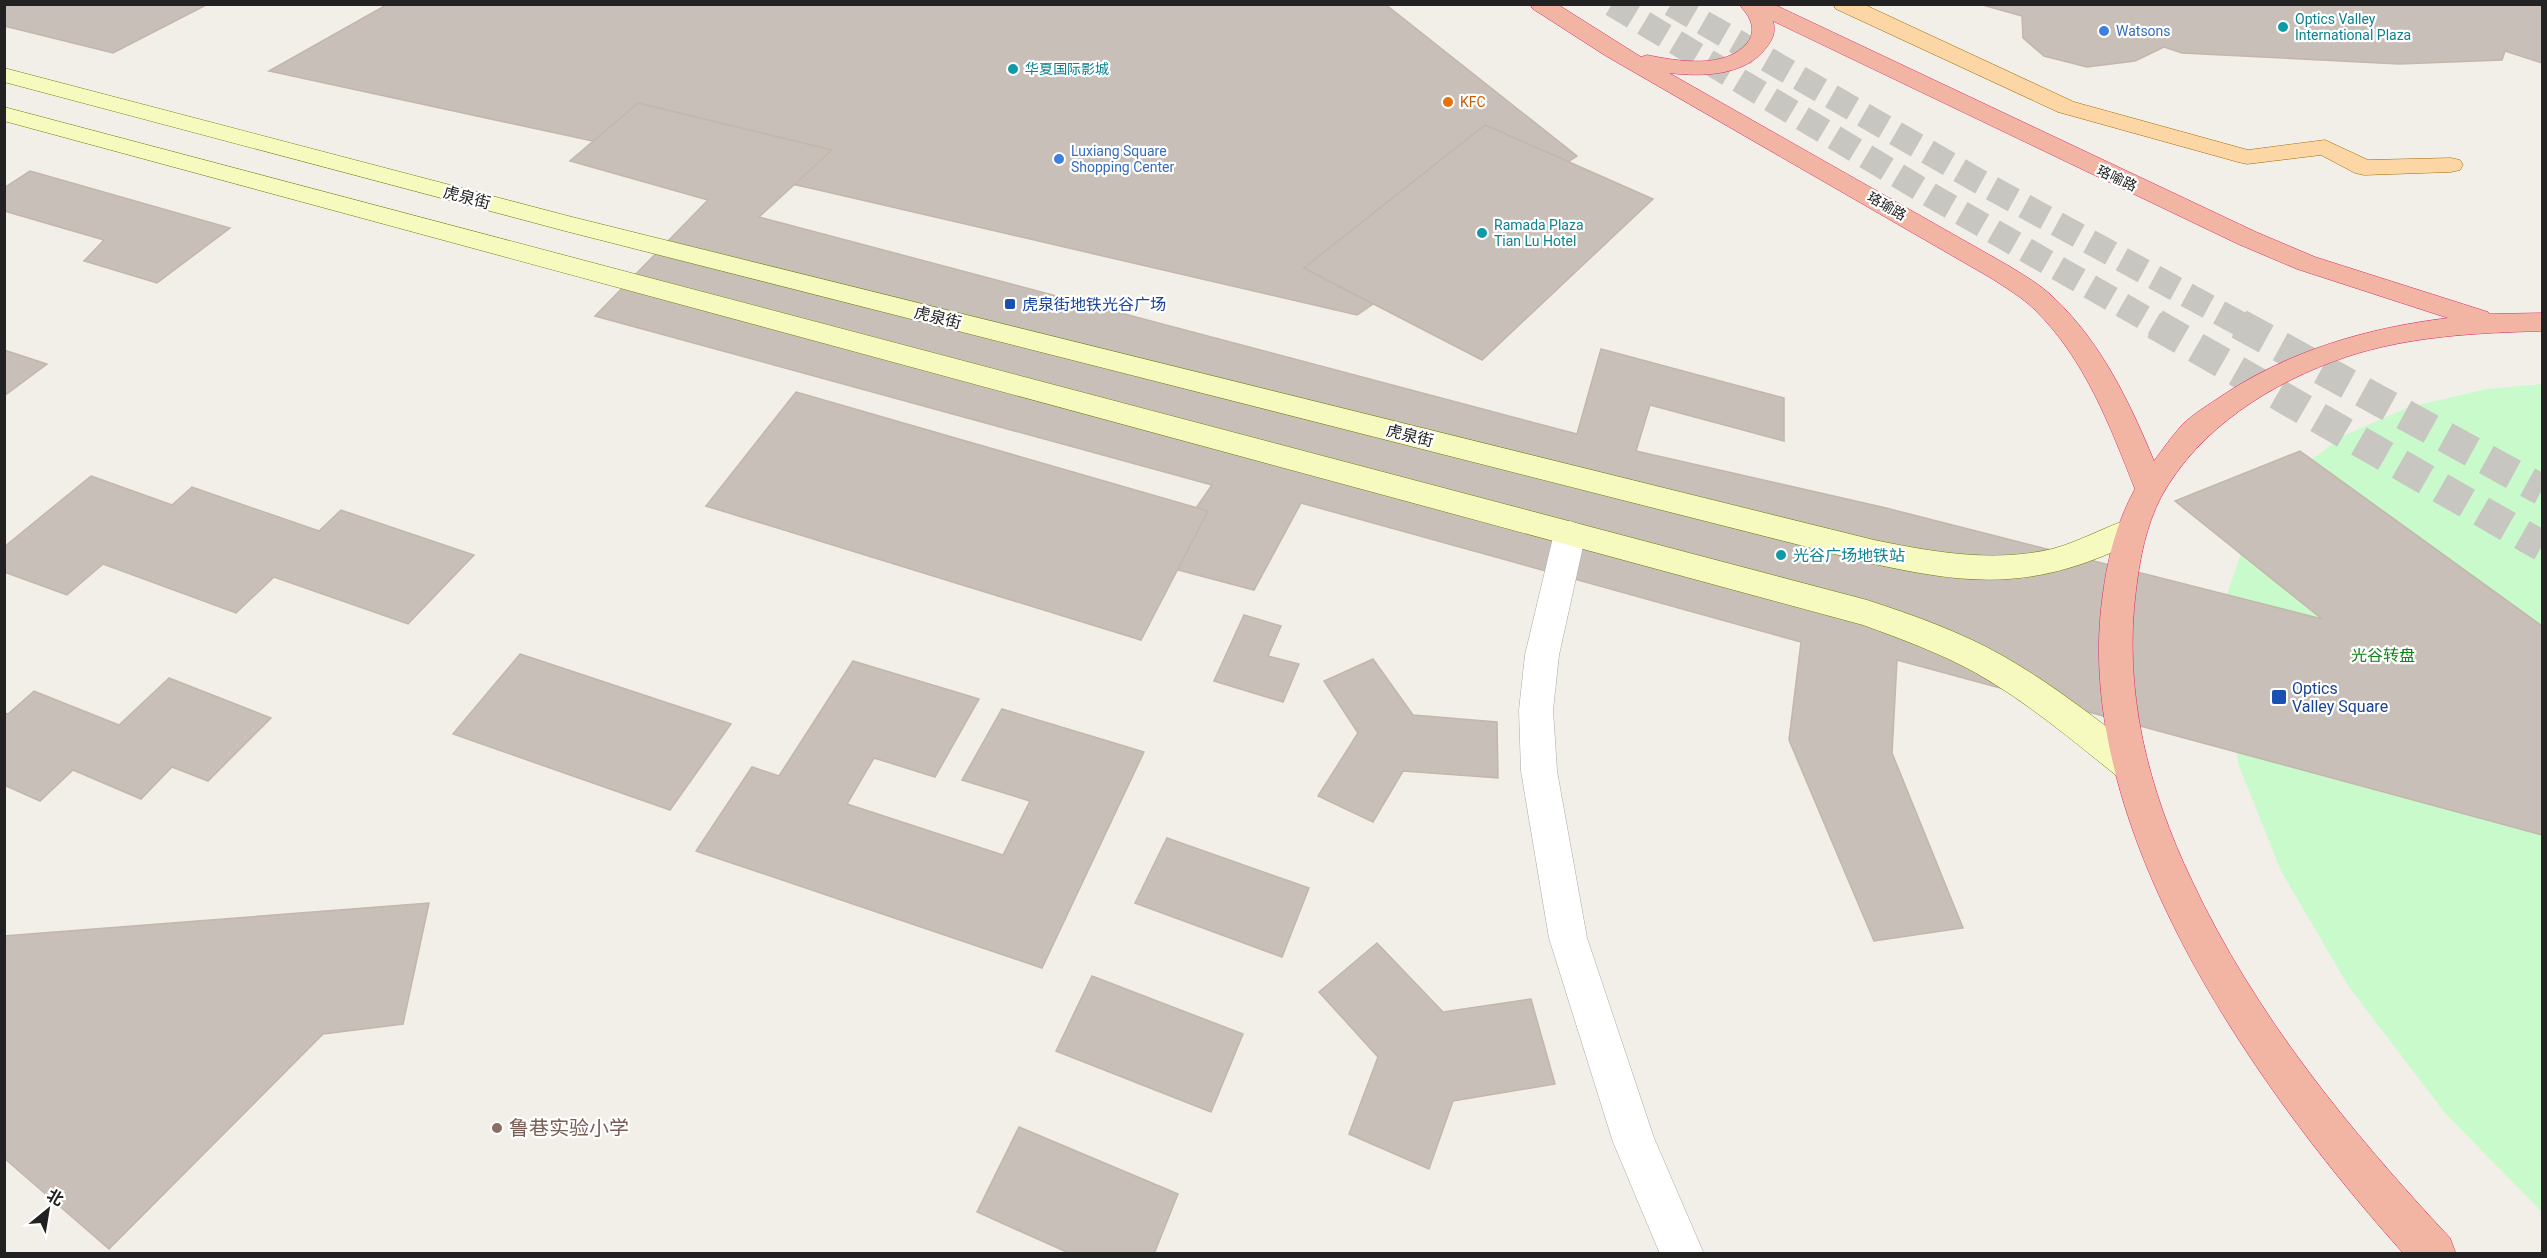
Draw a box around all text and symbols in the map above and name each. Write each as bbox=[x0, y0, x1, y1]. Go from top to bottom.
place label: Optics Valley International Plaza bbox=[2295, 11, 2411, 43]
marker: Optics Valley International Plaza bbox=[2276, 20, 2290, 34]
place label: Watsons bbox=[2116, 23, 2171, 39]
marker: Watsons bbox=[2097, 24, 2111, 38]
place label: 华夏国际影城 bbox=[1025, 61, 1109, 77]
marker: 华夏国际影城 bbox=[1006, 62, 1020, 76]
place label: KFC bbox=[1460, 94, 1486, 110]
marker: KFC bbox=[1441, 95, 1455, 109]
place label: Luxiang Square Shopping Center bbox=[1071, 143, 1174, 175]
marker: Luxiang Square Shopping Center bbox=[1052, 152, 1066, 166]
street label: 珞喻路 bbox=[2095, 162, 2139, 194]
street label: 虎泉街 bbox=[441, 182, 493, 213]
street label: 珞瑜路 bbox=[1865, 189, 1909, 223]
place label: Ramada Plaza Tian Lu Hotel bbox=[1494, 217, 1584, 249]
marker: Ramada Plaza Tian Lu Hotel bbox=[1475, 226, 1489, 240]
place label: 虎泉街地铁光谷广场 bbox=[1022, 295, 1166, 314]
marker: 虎泉街地铁光谷广场 bbox=[1003, 297, 1017, 311]
street label: 虎泉街 bbox=[912, 302, 963, 333]
street label: 虎泉街 bbox=[1384, 420, 1435, 451]
place label: 光谷广场地铁站 bbox=[1793, 546, 1905, 565]
marker: 光谷广场地铁站 bbox=[1774, 548, 1788, 562]
park label: 光谷转盘 bbox=[2351, 646, 2415, 665]
place label: Optics Valley Square bbox=[2292, 679, 2388, 716]
marker: Optics Valley Square bbox=[2270, 688, 2288, 706]
place label: 鲁巷实验小学 bbox=[509, 1116, 629, 1140]
marker: 鲁巷实验小学 bbox=[490, 1121, 504, 1135]
north arrow bbox=[18, 1180, 78, 1240]
text: 北 bbox=[44, 1185, 67, 1210]

